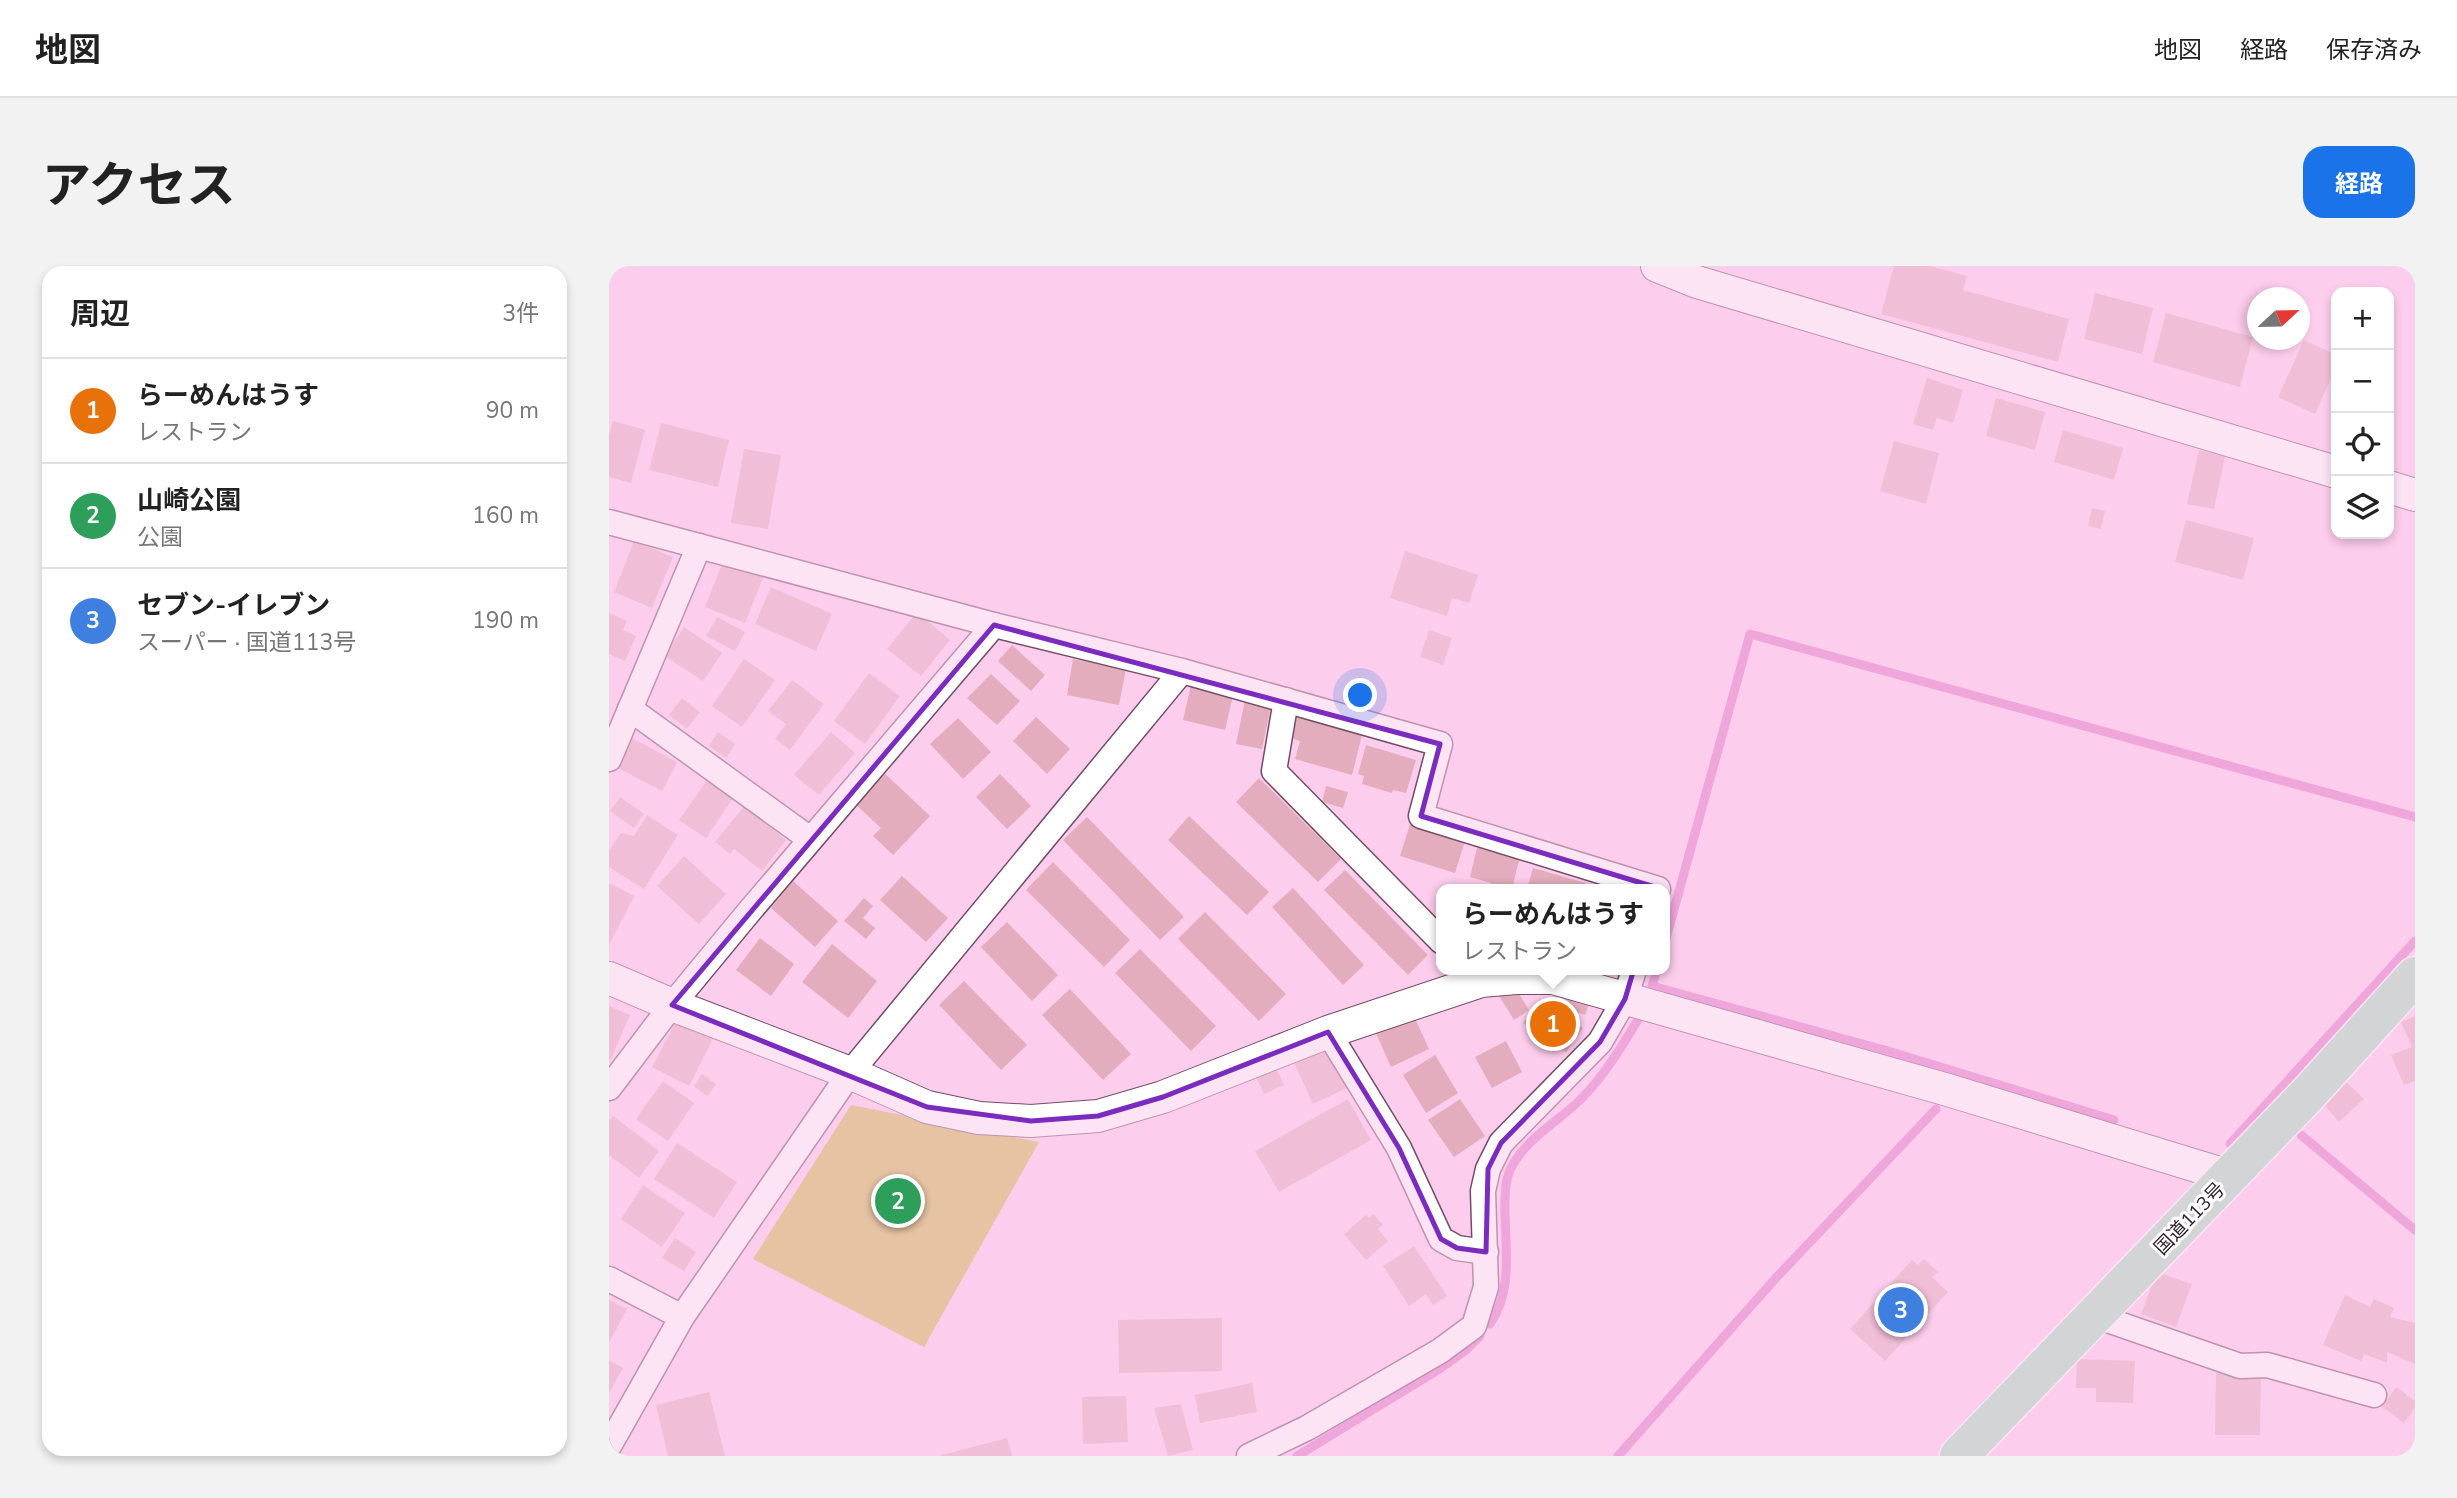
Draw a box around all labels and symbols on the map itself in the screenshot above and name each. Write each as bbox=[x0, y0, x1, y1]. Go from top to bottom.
north arrow bbox=[2247, 287, 2310, 350]
your location bbox=[1343, 678, 1377, 712]
pin: 1 bbox=[1530, 998, 1576, 1050]
pin: 2 bbox=[875, 1175, 921, 1227]
street label: 国道113号 bbox=[2149, 1177, 2231, 1261]
pin: 3 bbox=[1878, 1284, 1924, 1336]

